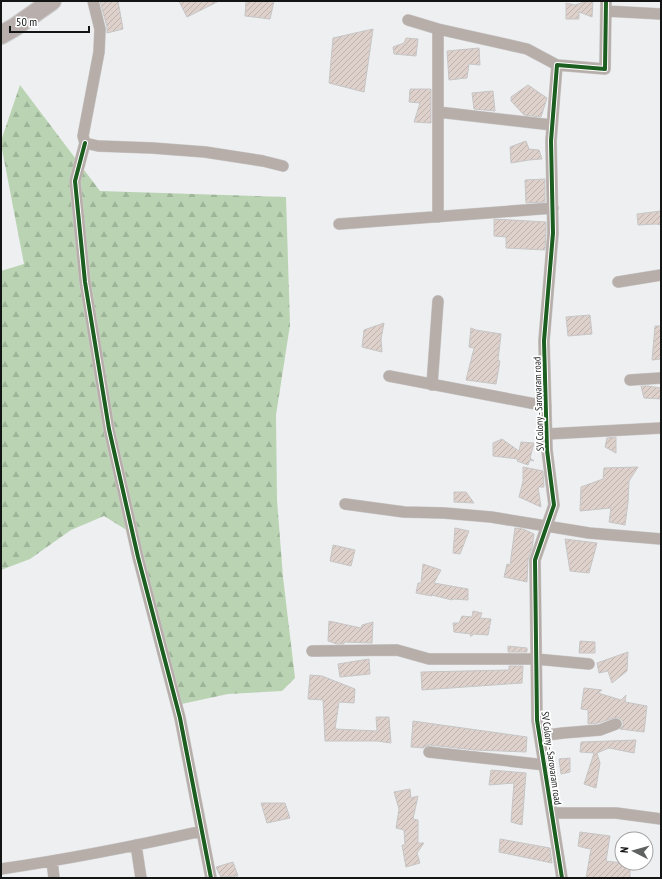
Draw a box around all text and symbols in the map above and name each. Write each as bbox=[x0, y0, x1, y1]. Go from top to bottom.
scale bar bbox=[10, 8, 89, 34]
text: 50 m bbox=[16, 14, 37, 29]
street label: SV Colony - Sarovaram road bbox=[530, 357, 547, 451]
street label: SV Colony - Sarovaram road bbox=[539, 711, 564, 806]
north arrow bbox=[614, 831, 654, 871]
text: N bbox=[617, 846, 631, 854]

